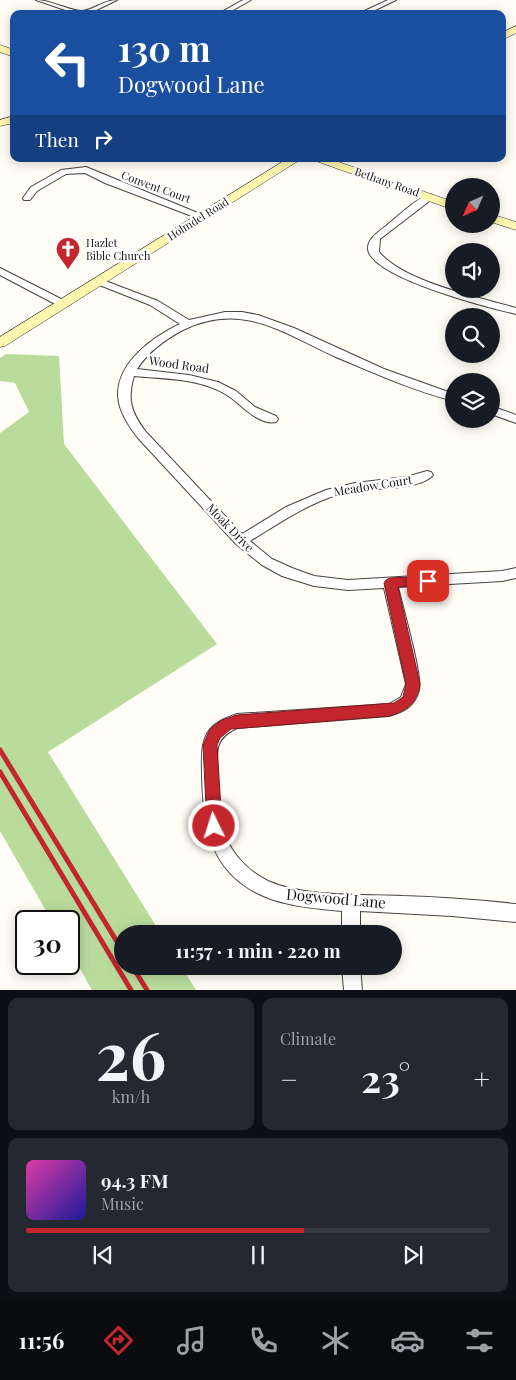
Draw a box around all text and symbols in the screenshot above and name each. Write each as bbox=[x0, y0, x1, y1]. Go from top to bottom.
text: 130 m bbox=[118, 24, 211, 71]
icon: left bbox=[35, 30, 100, 95]
text: Dogwood Lane bbox=[118, 69, 265, 99]
icon: right bbox=[89, 125, 117, 153]
text: Then bbox=[35, 126, 79, 152]
street label: Bethany Road bbox=[353, 163, 422, 200]
street label: Convent Court bbox=[119, 167, 193, 206]
north arrow bbox=[445, 178, 500, 232]
map controls bbox=[445, 178, 500, 428]
street label: Holmdel Road bbox=[164, 193, 232, 243]
place label: Hazlet Bible Church bbox=[86, 235, 151, 263]
church icon: Hazlet Bible Church bbox=[55, 236, 81, 270]
button: sound bbox=[445, 243, 500, 298]
button: search bbox=[445, 308, 500, 363]
street label: Wood Road bbox=[147, 352, 210, 376]
button: layers bbox=[445, 373, 500, 428]
street label: Meadow Court bbox=[333, 471, 414, 499]
street label: Moak Drive bbox=[204, 500, 258, 555]
pin bbox=[407, 560, 449, 602]
icon: arrive bbox=[414, 567, 442, 595]
position arrow bbox=[187, 799, 239, 851]
street label: Dogwood Lane bbox=[285, 884, 387, 912]
speed limit sign: 30 bbox=[15, 910, 80, 975]
text: 11:57 · 1 min · 220 m bbox=[175, 937, 341, 963]
text: 26 bbox=[96, 1010, 166, 1096]
text: Climate bbox=[280, 1028, 336, 1049]
text: 23° bbox=[361, 1052, 410, 1103]
text: − bbox=[280, 1060, 298, 1097]
text: + bbox=[474, 1060, 490, 1097]
text: km/h bbox=[112, 1086, 150, 1107]
text: 94.3 FM bbox=[101, 1167, 169, 1193]
text: Music bbox=[101, 1193, 144, 1214]
icon: previous bbox=[89, 1241, 117, 1269]
icon: pause bbox=[244, 1241, 272, 1269]
icon: next bbox=[399, 1241, 427, 1269]
icon: directions bbox=[101, 1323, 136, 1358]
icon: music bbox=[174, 1323, 209, 1358]
icon: phone bbox=[246, 1323, 281, 1358]
icon: climate bbox=[318, 1323, 353, 1358]
icon: car bbox=[390, 1323, 425, 1358]
icon: filters bbox=[462, 1323, 497, 1358]
text: 11:56 bbox=[19, 1325, 64, 1355]

